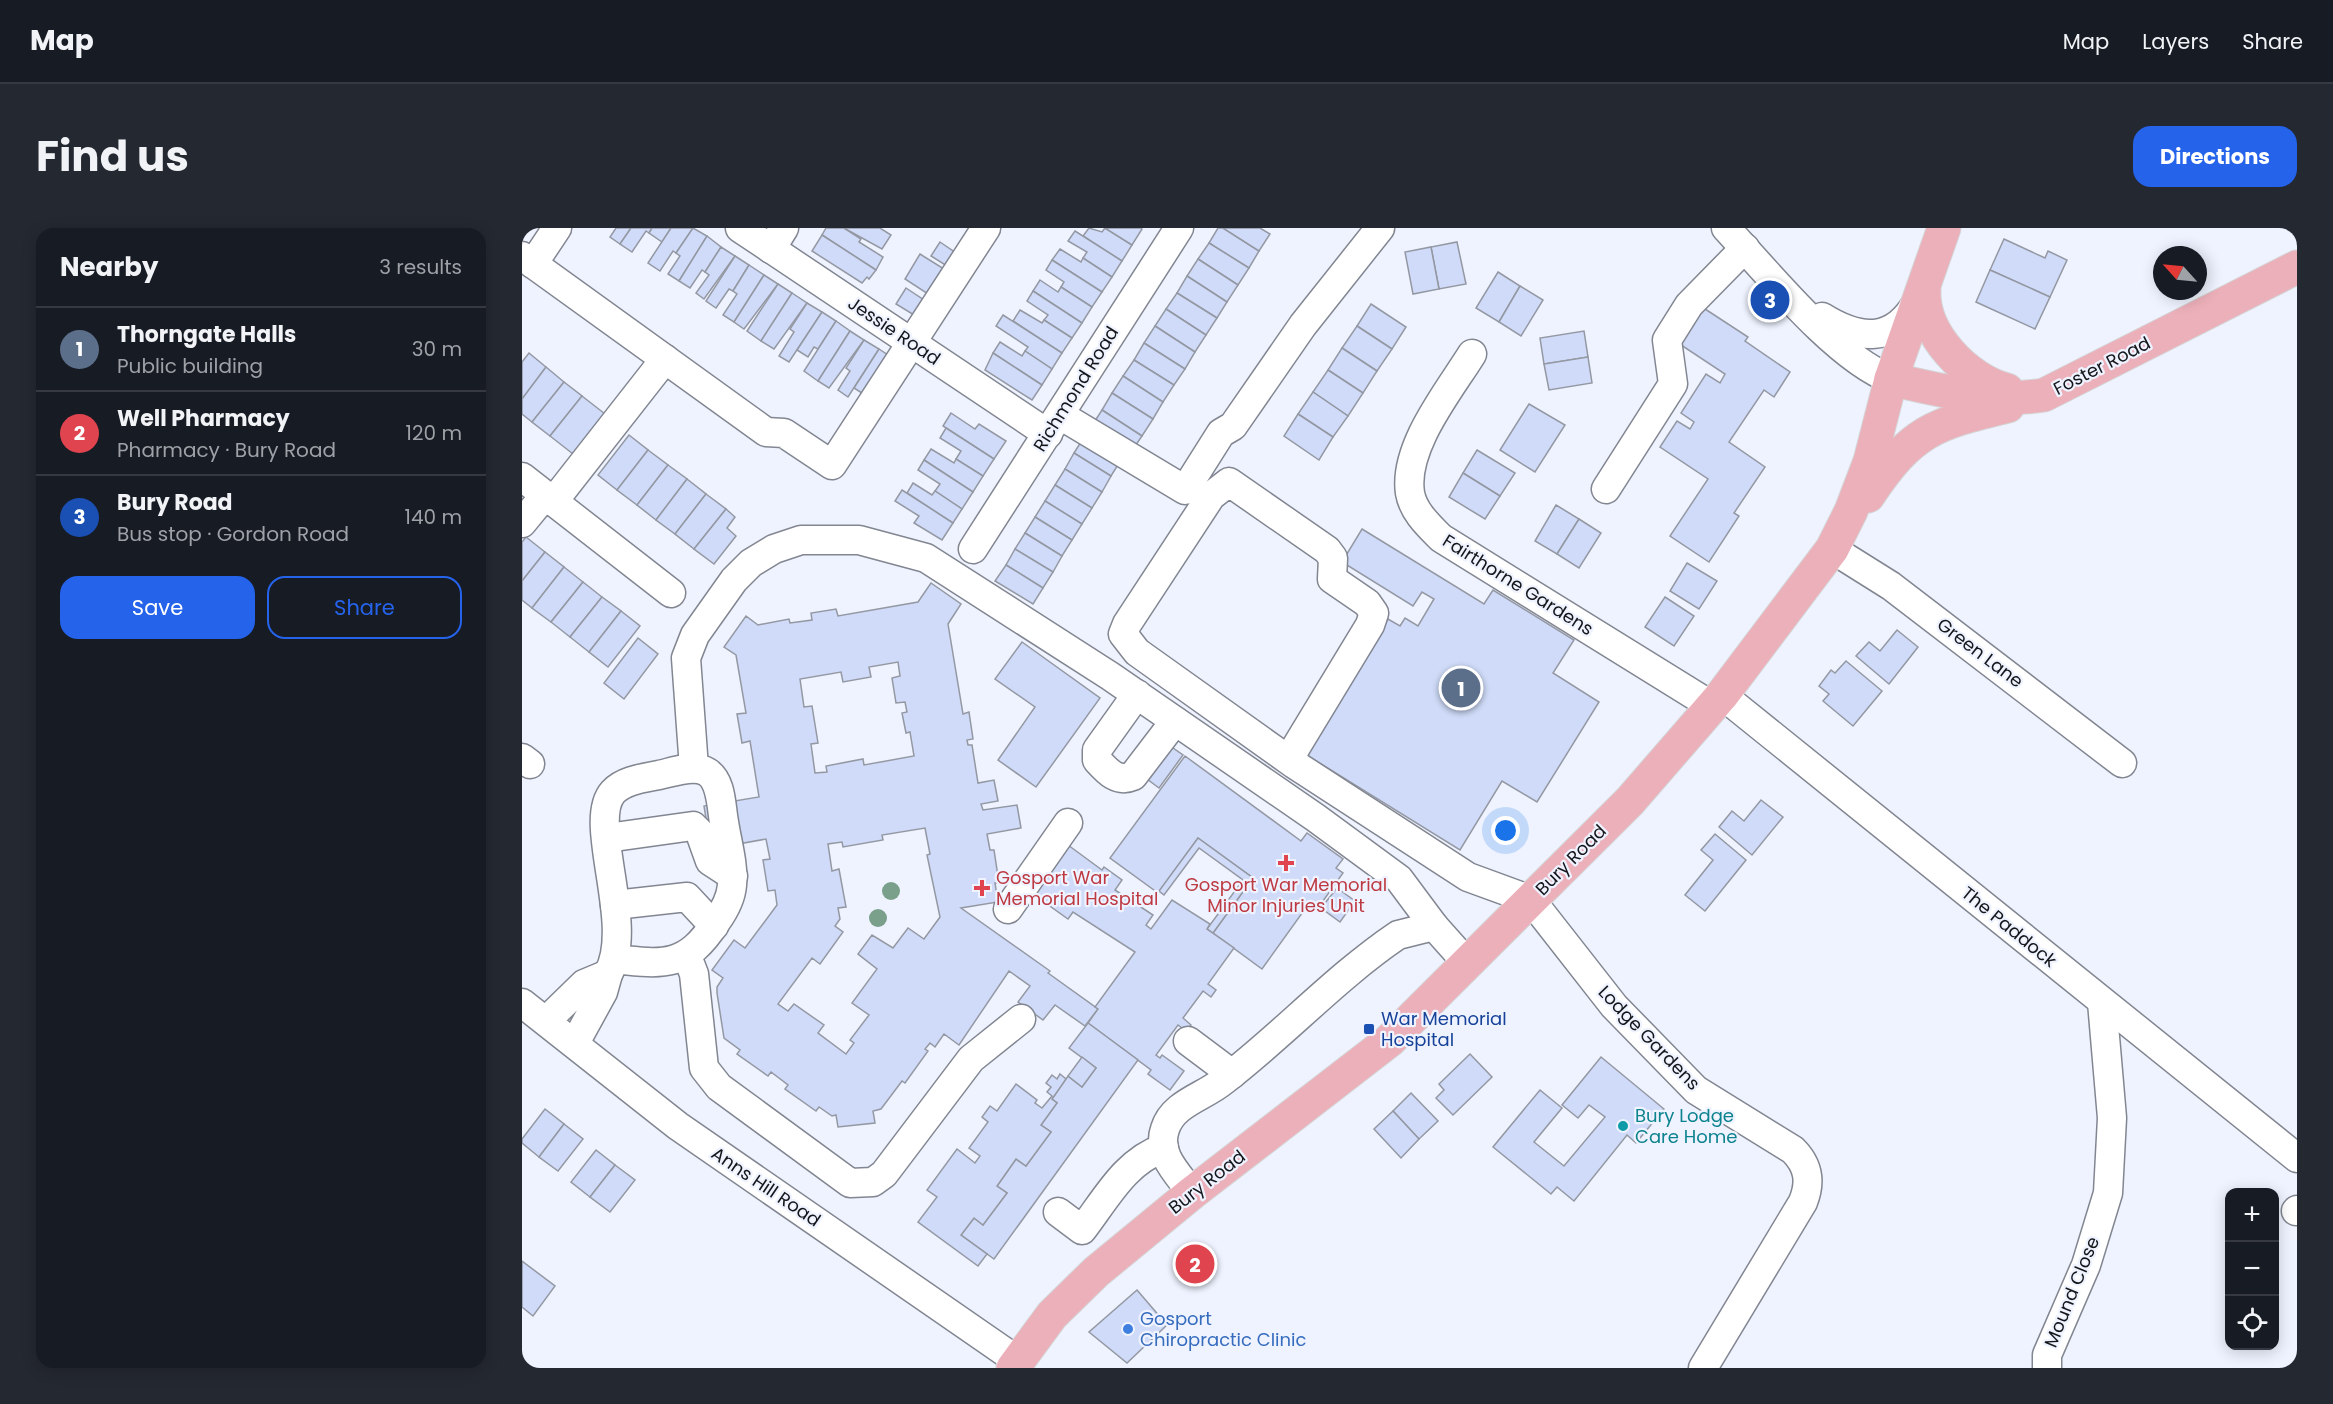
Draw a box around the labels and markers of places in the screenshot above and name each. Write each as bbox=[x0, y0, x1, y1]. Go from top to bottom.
pin: 3 bbox=[1750, 278, 1790, 322]
pin: 1 bbox=[1442, 666, 1480, 710]
marker: Gosport War Memorial Minor Injuries Unit bbox=[1277, 854, 1295, 872]
place label: Gosport War Memorial Hospital bbox=[996, 865, 1158, 911]
place label: Gosport War Memorial Minor Injuries Unit bbox=[1185, 872, 1387, 918]
marker: Gosport War Memorial Hospital bbox=[973, 879, 991, 897]
place label: War Memorial Hospital bbox=[1381, 1006, 1507, 1052]
marker: War Memorial Hospital bbox=[1362, 1022, 1376, 1036]
place label: Bury Lodge Care Home bbox=[1635, 1103, 1737, 1149]
marker: Bury Lodge Care Home bbox=[1616, 1119, 1630, 1133]
pin: 2 bbox=[1176, 1242, 1214, 1286]
place label: Gosport Chiropractic Clinic bbox=[1140, 1306, 1306, 1352]
marker: Gosport Chiropractic Clinic bbox=[1121, 1322, 1135, 1336]

